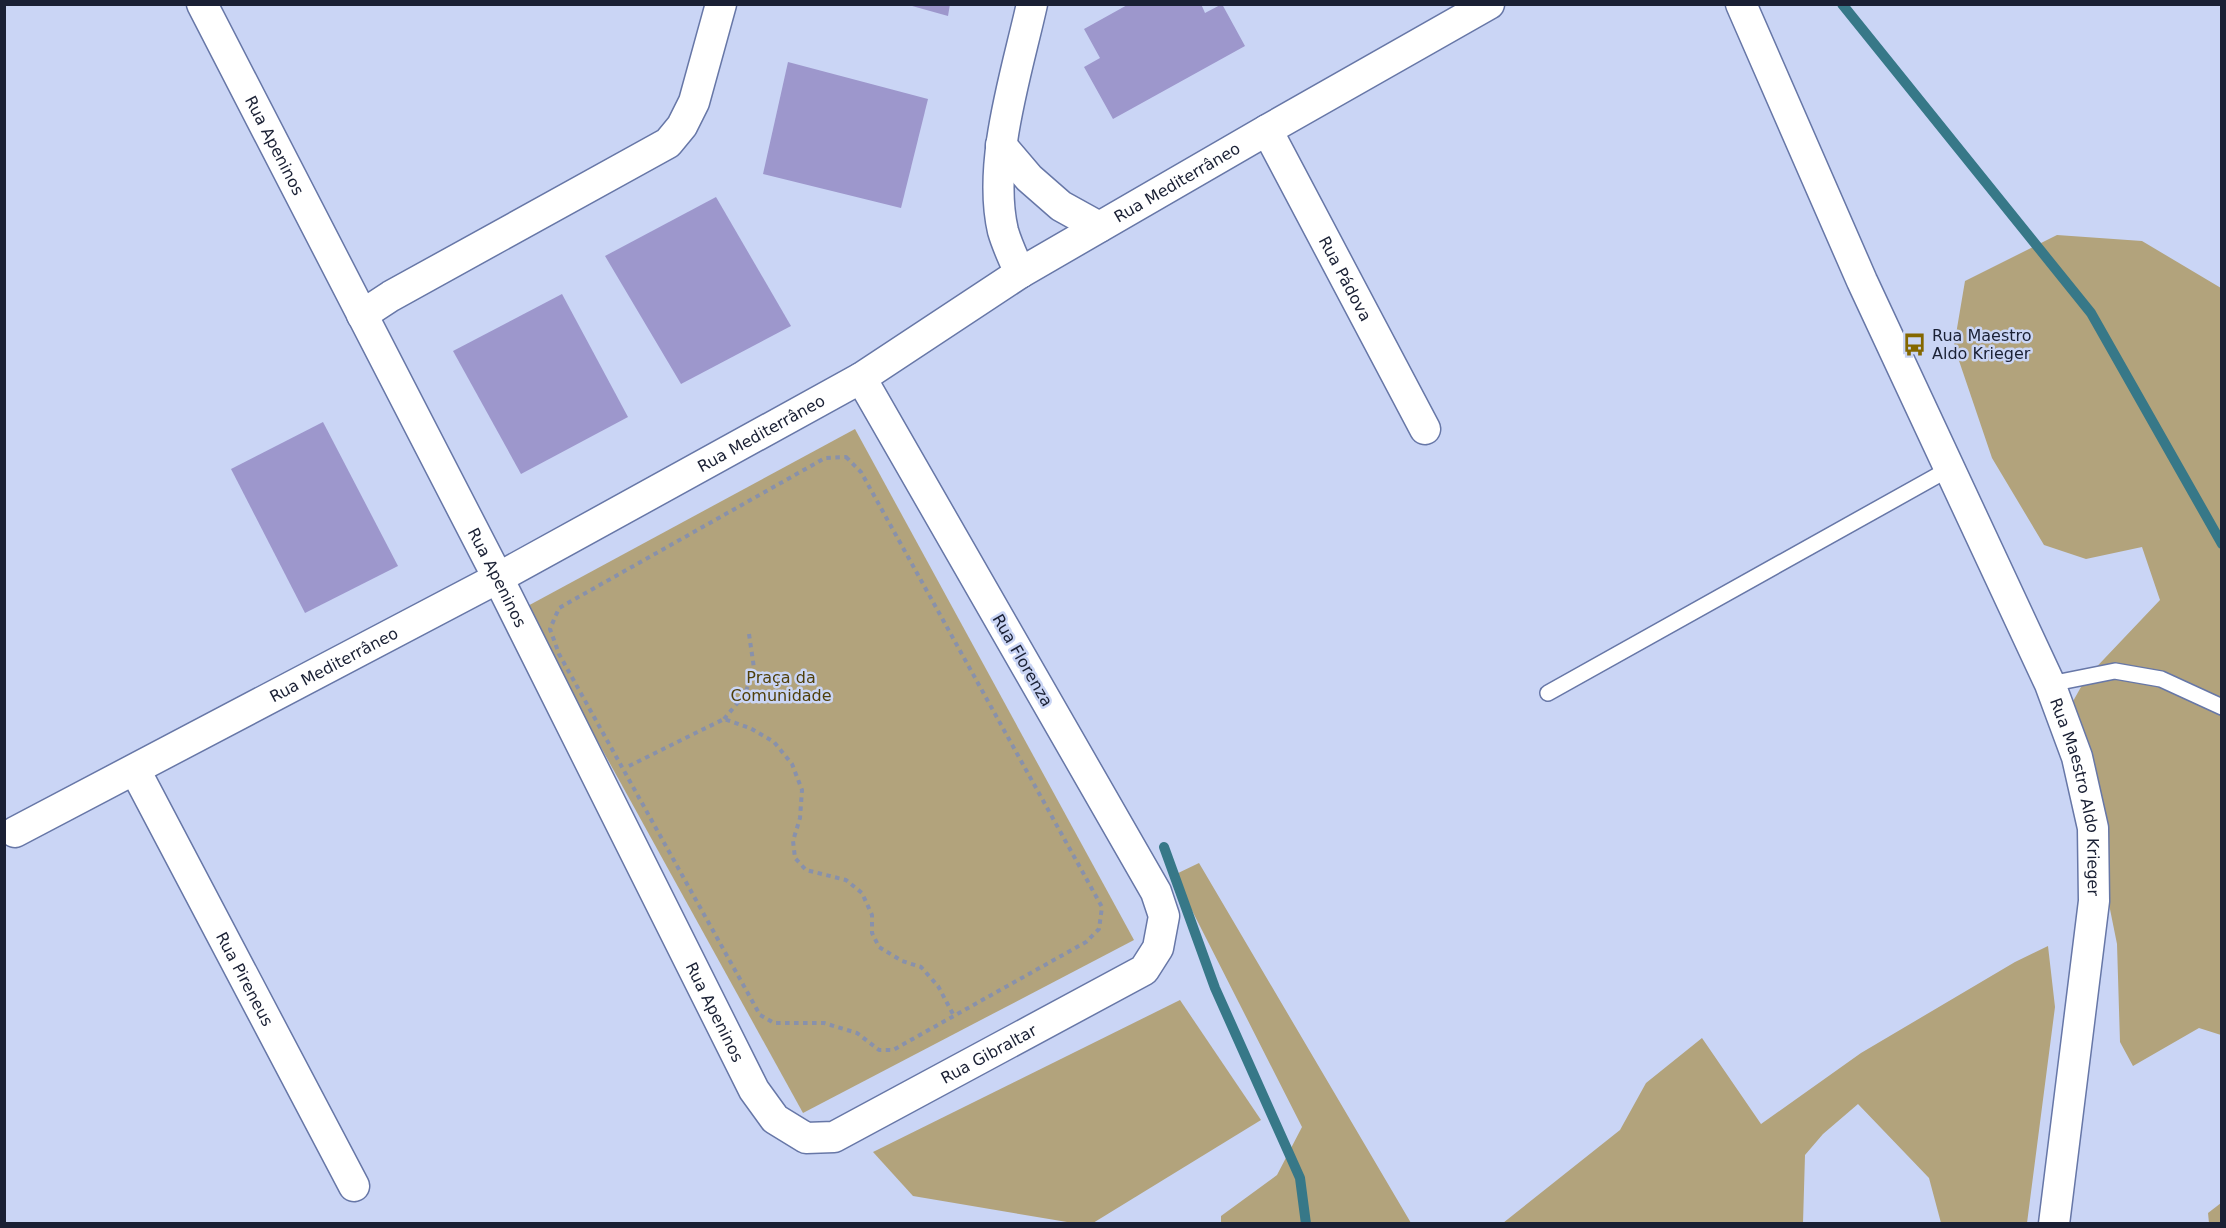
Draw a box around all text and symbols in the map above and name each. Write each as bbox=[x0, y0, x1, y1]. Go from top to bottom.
street label: Rua Apeninos bbox=[241, 93, 308, 198]
street label: Rua Mediterrâneo bbox=[1111, 139, 1243, 226]
street label: Rua Pádova bbox=[1315, 233, 1375, 325]
place label: Rua Maestro Aldo Krieger bbox=[1932, 326, 2032, 363]
bus stop icon: Rua Maestro Aldo Krieger bbox=[1901, 331, 1927, 357]
street label: Rua Mediterrâneo bbox=[694, 391, 828, 476]
street label: Rua Apeninos bbox=[464, 525, 530, 631]
street label: Rua Florenza bbox=[989, 611, 1057, 710]
street label: Rua Mediterrâneo bbox=[266, 623, 401, 706]
park label: Praça da Comunidade bbox=[730, 668, 832, 705]
street label: Rua Maestro Aldo Krieger bbox=[2046, 695, 2103, 897]
street label: Rua Pireneus bbox=[212, 929, 277, 1029]
street label: Rua Apeninos bbox=[682, 959, 747, 1065]
street label: Rua Gibraltar bbox=[938, 1020, 1040, 1088]

